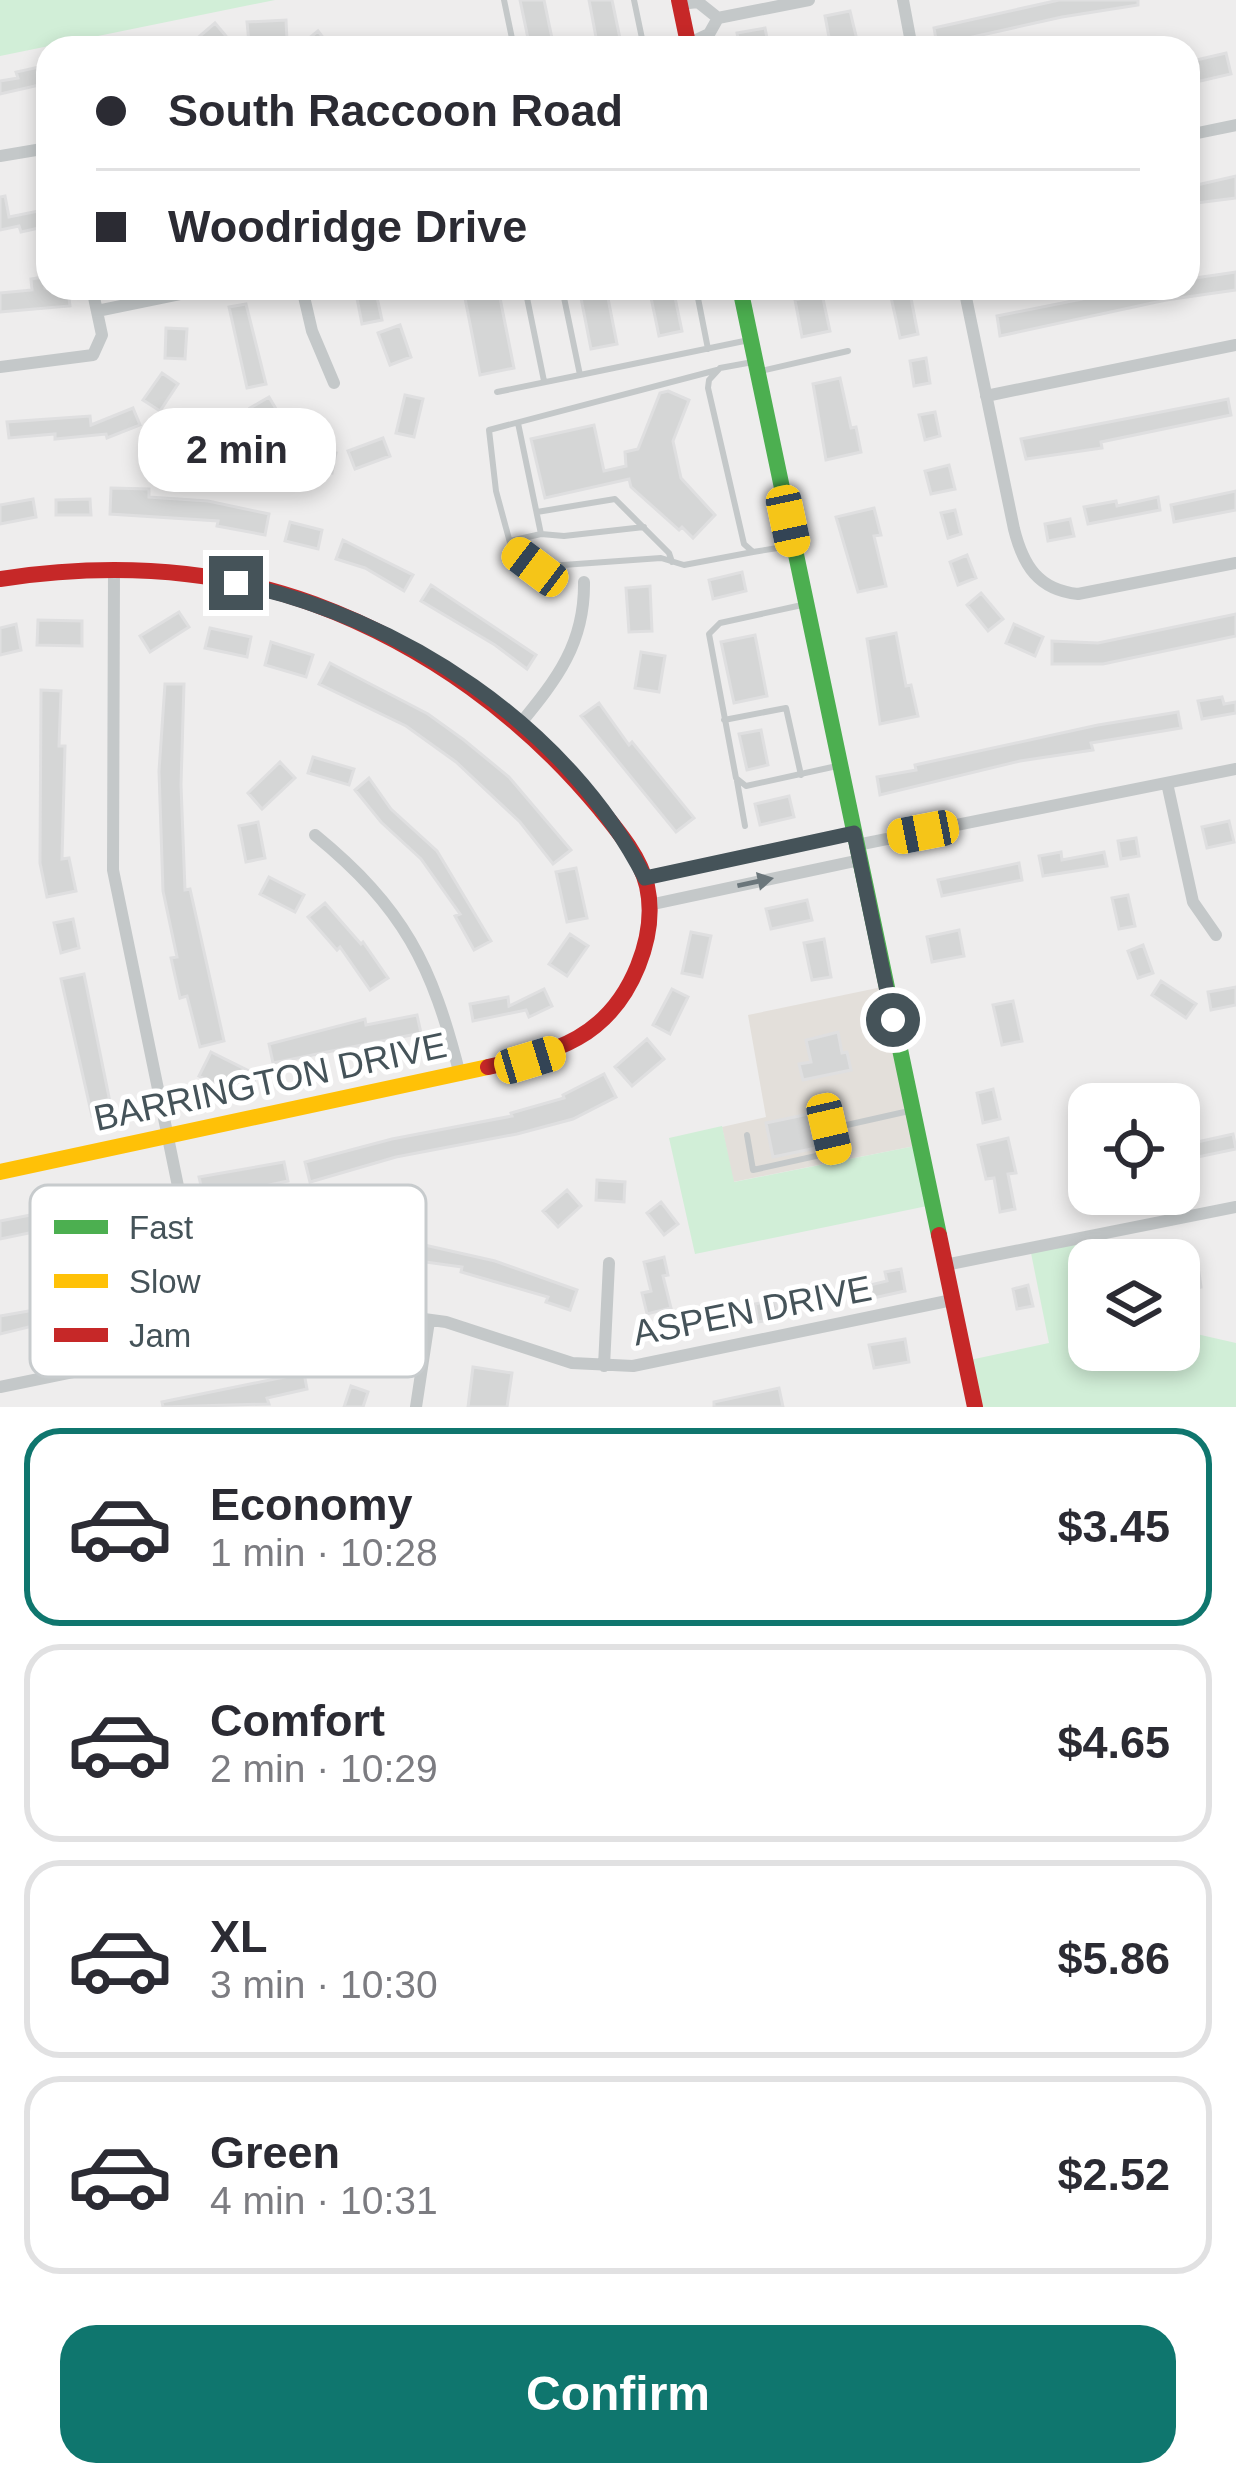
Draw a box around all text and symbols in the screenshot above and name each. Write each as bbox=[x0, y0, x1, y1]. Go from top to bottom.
text: South Raccoon Road bbox=[168, 85, 623, 136]
text: Woodridge Drive bbox=[168, 201, 527, 252]
callout: 2 min bbox=[137, 409, 335, 493]
text: 2 min bbox=[186, 428, 288, 471]
car bbox=[763, 482, 813, 560]
car bbox=[495, 531, 575, 603]
route end bbox=[209, 556, 263, 610]
car bbox=[884, 807, 962, 857]
one-way arrow bbox=[736, 872, 774, 891]
route start bbox=[866, 993, 920, 1047]
street label: BARRINGTON DRIVE bbox=[90, 1024, 450, 1139]
car bbox=[490, 1032, 570, 1088]
map controls bbox=[1068, 1083, 1200, 1371]
button: locate bbox=[1068, 1083, 1200, 1215]
car bbox=[803, 1090, 855, 1168]
legend bbox=[30, 1185, 426, 1377]
text: Fast bbox=[129, 1209, 193, 1246]
button: layers bbox=[1068, 1239, 1200, 1371]
text: Slow bbox=[129, 1263, 201, 1300]
street label: ASPEN DRIVE bbox=[629, 1267, 875, 1354]
text: Jam bbox=[129, 1317, 191, 1354]
icon: car bbox=[66, 1473, 174, 1581]
text: Economy bbox=[210, 1479, 413, 1530]
text: $3.45 bbox=[1057, 1501, 1170, 1552]
text: 1 min · 10:28 bbox=[210, 1531, 438, 1574]
icon: car bbox=[66, 1689, 174, 1797]
text: Comfort bbox=[210, 1695, 385, 1746]
text: $4.65 bbox=[1057, 1717, 1170, 1768]
text: 2 min · 10:29 bbox=[210, 1747, 438, 1790]
icon: car bbox=[66, 1905, 174, 2013]
text: XL bbox=[210, 1911, 268, 1962]
text: $5.86 bbox=[1057, 1933, 1170, 1984]
text: 3 min · 10:30 bbox=[210, 1963, 438, 2006]
icon: car bbox=[66, 2121, 174, 2229]
text: Green bbox=[210, 2127, 340, 2178]
text: $2.52 bbox=[1057, 2149, 1170, 2200]
text: 4 min · 10:31 bbox=[210, 2179, 438, 2222]
button: Confirm bbox=[60, 2325, 1176, 2463]

